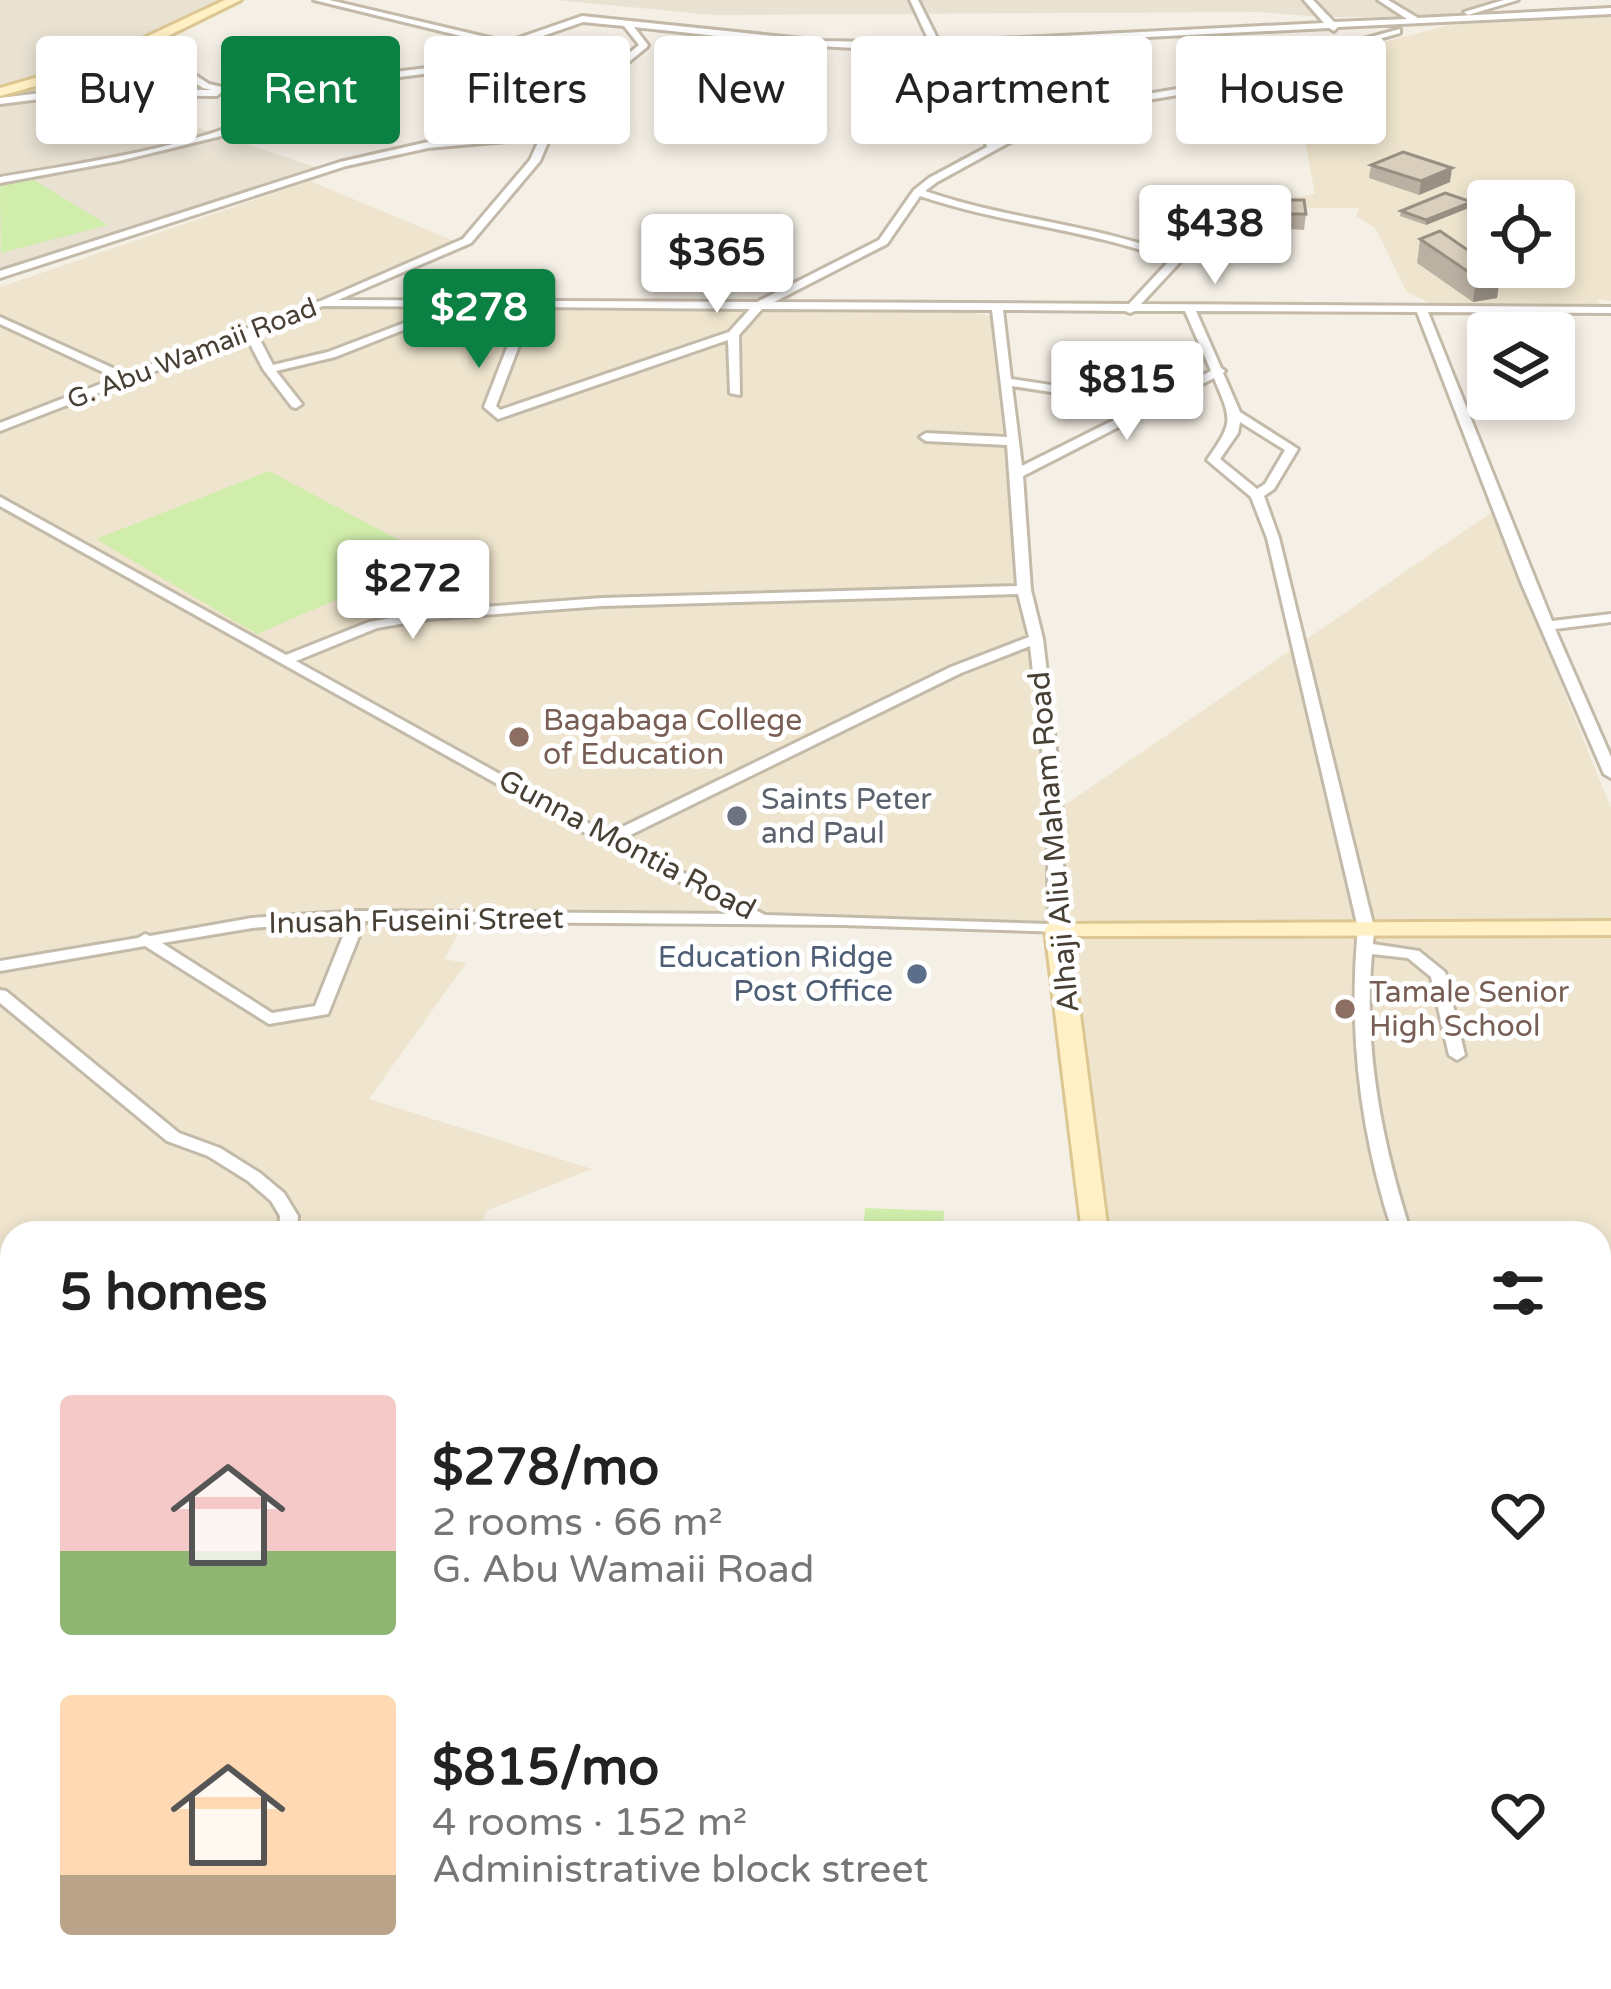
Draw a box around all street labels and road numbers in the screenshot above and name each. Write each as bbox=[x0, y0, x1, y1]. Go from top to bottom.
street label: G. Abu Wamaii Road bbox=[63, 291, 321, 417]
street label: Alhaji Aliu Maham Road bbox=[1021, 670, 1087, 1014]
street label: Gunna Montia Road bbox=[492, 762, 762, 928]
street label: Inusah Fuseini Street bbox=[268, 900, 564, 942]

